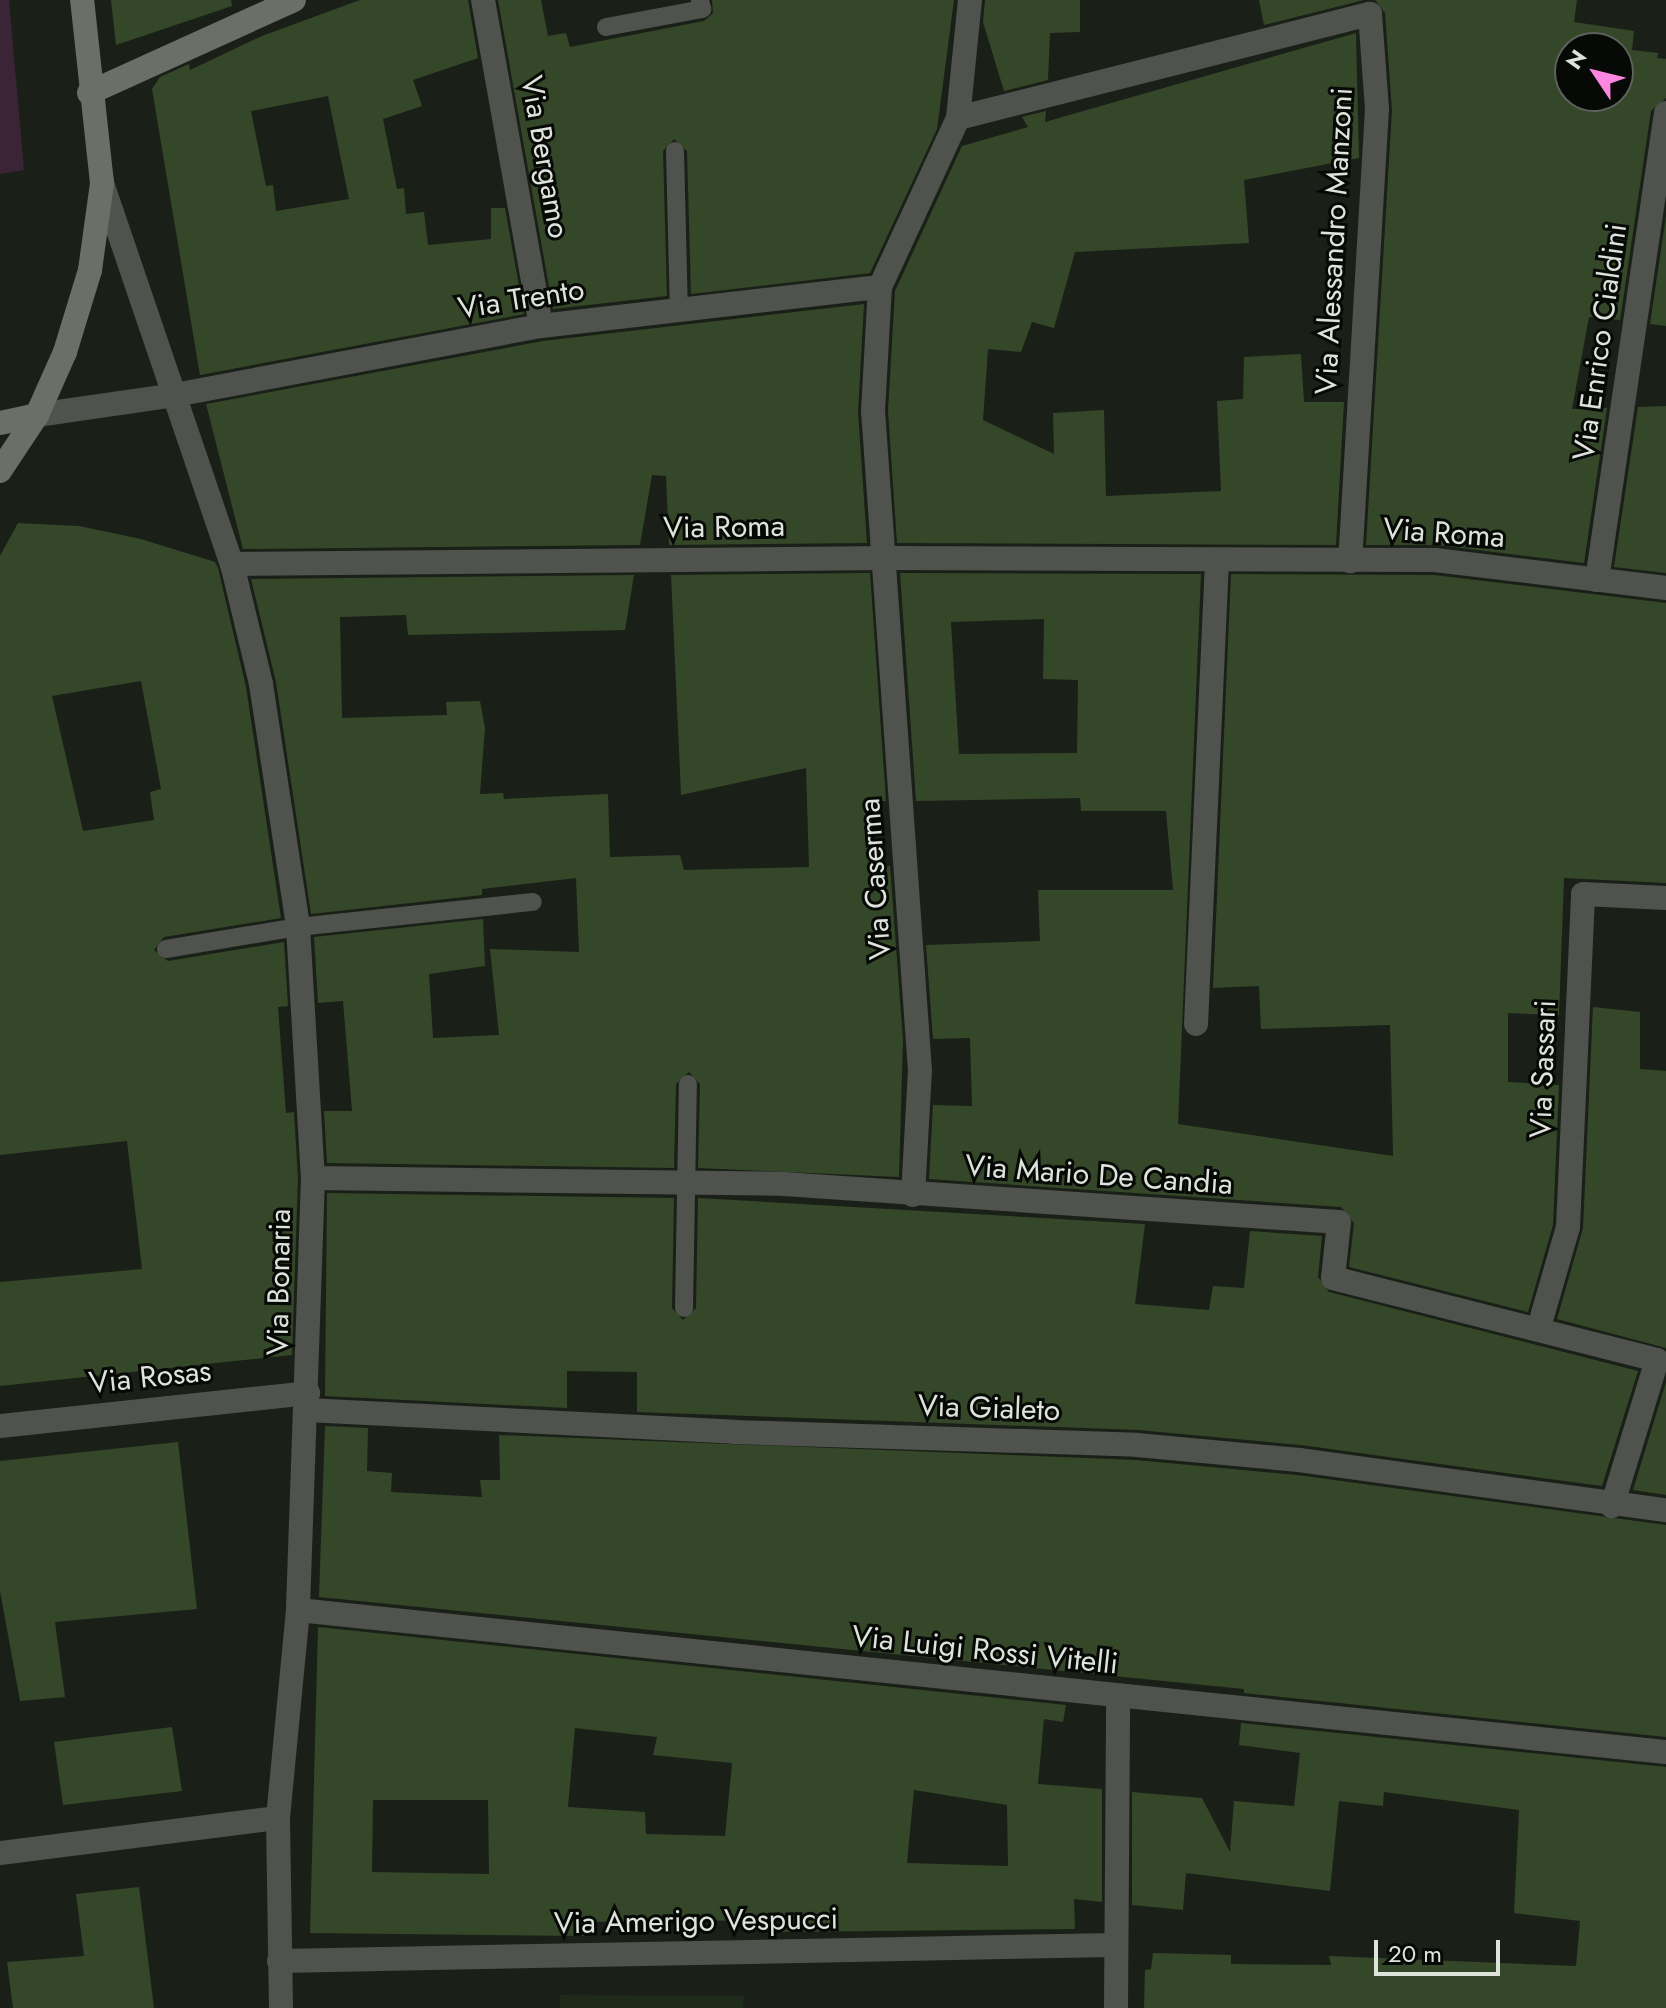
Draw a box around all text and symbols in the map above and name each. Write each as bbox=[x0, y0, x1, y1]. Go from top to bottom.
north arrow bbox=[1554, 32, 1634, 112]
text: N bbox=[1558, 43, 1594, 76]
street label: Via Bergamo bbox=[513, 73, 577, 241]
street label: Via Alessandro Manzoni bbox=[1308, 86, 1360, 396]
street label: Via Enrico Cialdini bbox=[1566, 221, 1634, 463]
street label: Via Trento bbox=[455, 271, 587, 327]
street label: Via Roma bbox=[663, 508, 785, 546]
street label: Via Roma bbox=[1382, 511, 1506, 555]
street label: Via Caserma bbox=[851, 797, 899, 961]
street label: Via Sassari bbox=[1523, 999, 1563, 1139]
street label: Via Mario De Candia bbox=[964, 1148, 1234, 1202]
street label: Via Bonaria bbox=[260, 1208, 298, 1356]
street label: Via Rosas bbox=[87, 1353, 213, 1401]
street label: Via Gialeto bbox=[917, 1388, 1061, 1428]
street label: Via Luigi Rossi Vitelli bbox=[850, 1618, 1120, 1682]
street label: Via Amerigo Vespucci bbox=[553, 1901, 839, 1941]
scale bar bbox=[1378, 1924, 1504, 1974]
text: 20 m bbox=[1388, 1936, 1442, 1971]

